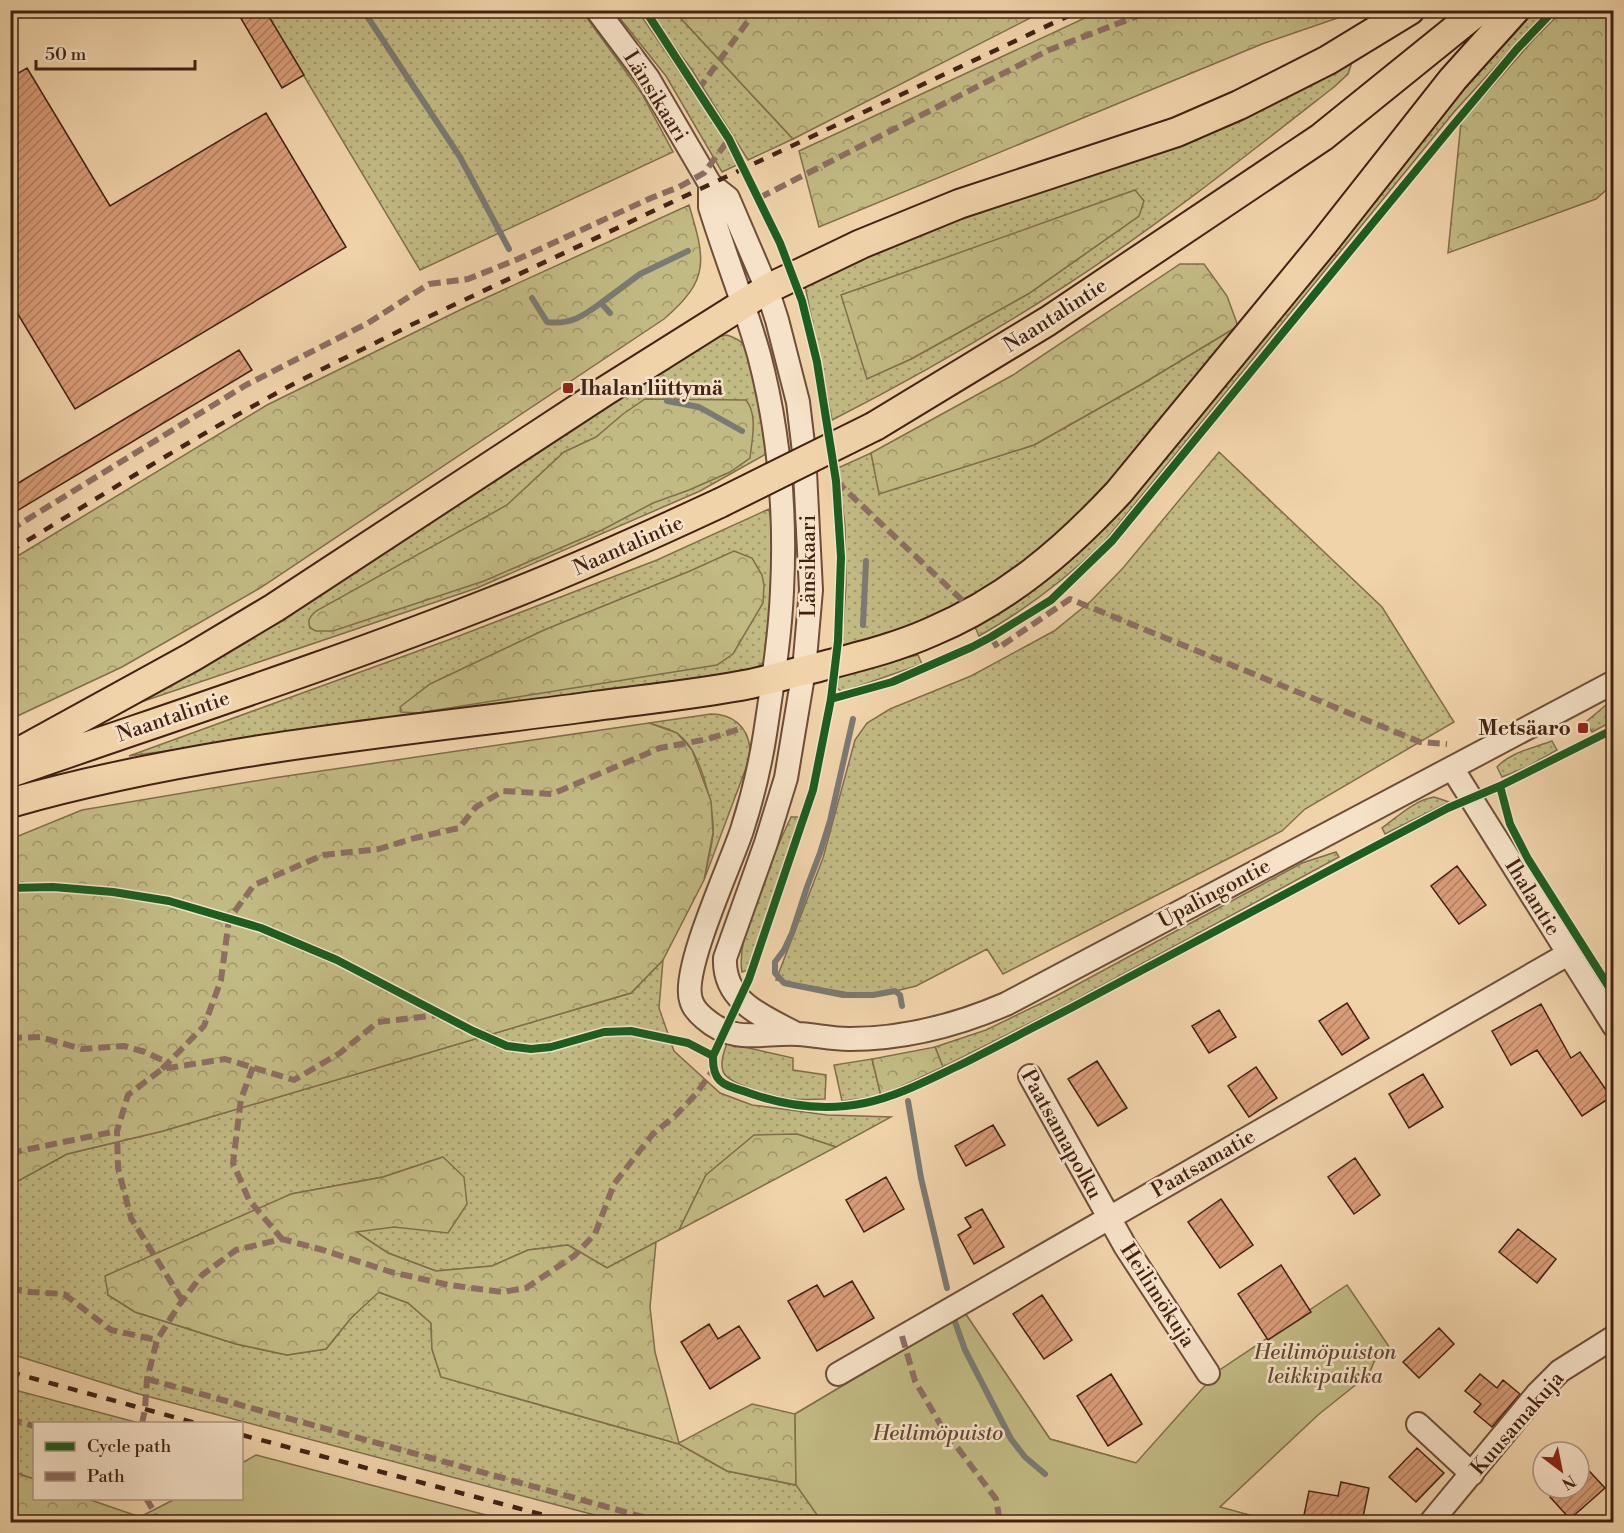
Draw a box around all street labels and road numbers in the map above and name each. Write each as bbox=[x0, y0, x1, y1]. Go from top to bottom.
street label: Länsikaari bbox=[617, 46, 693, 147]
street label: Naantalintie bbox=[999, 273, 1112, 359]
street label: Naantalintie bbox=[569, 510, 688, 582]
street label: Länsikaari bbox=[796, 515, 822, 617]
street label: Naantalintie bbox=[113, 685, 233, 748]
street label: Upalingontie bbox=[1154, 853, 1275, 934]
street label: Ihalantie bbox=[1498, 854, 1566, 941]
street label: Paatsamapolku bbox=[1015, 1065, 1108, 1204]
street label: Paatsamatie bbox=[1147, 1124, 1260, 1204]
street label: Heilimökuja bbox=[1114, 1239, 1201, 1353]
street label: Kuusamakuja bbox=[1465, 1366, 1570, 1481]

